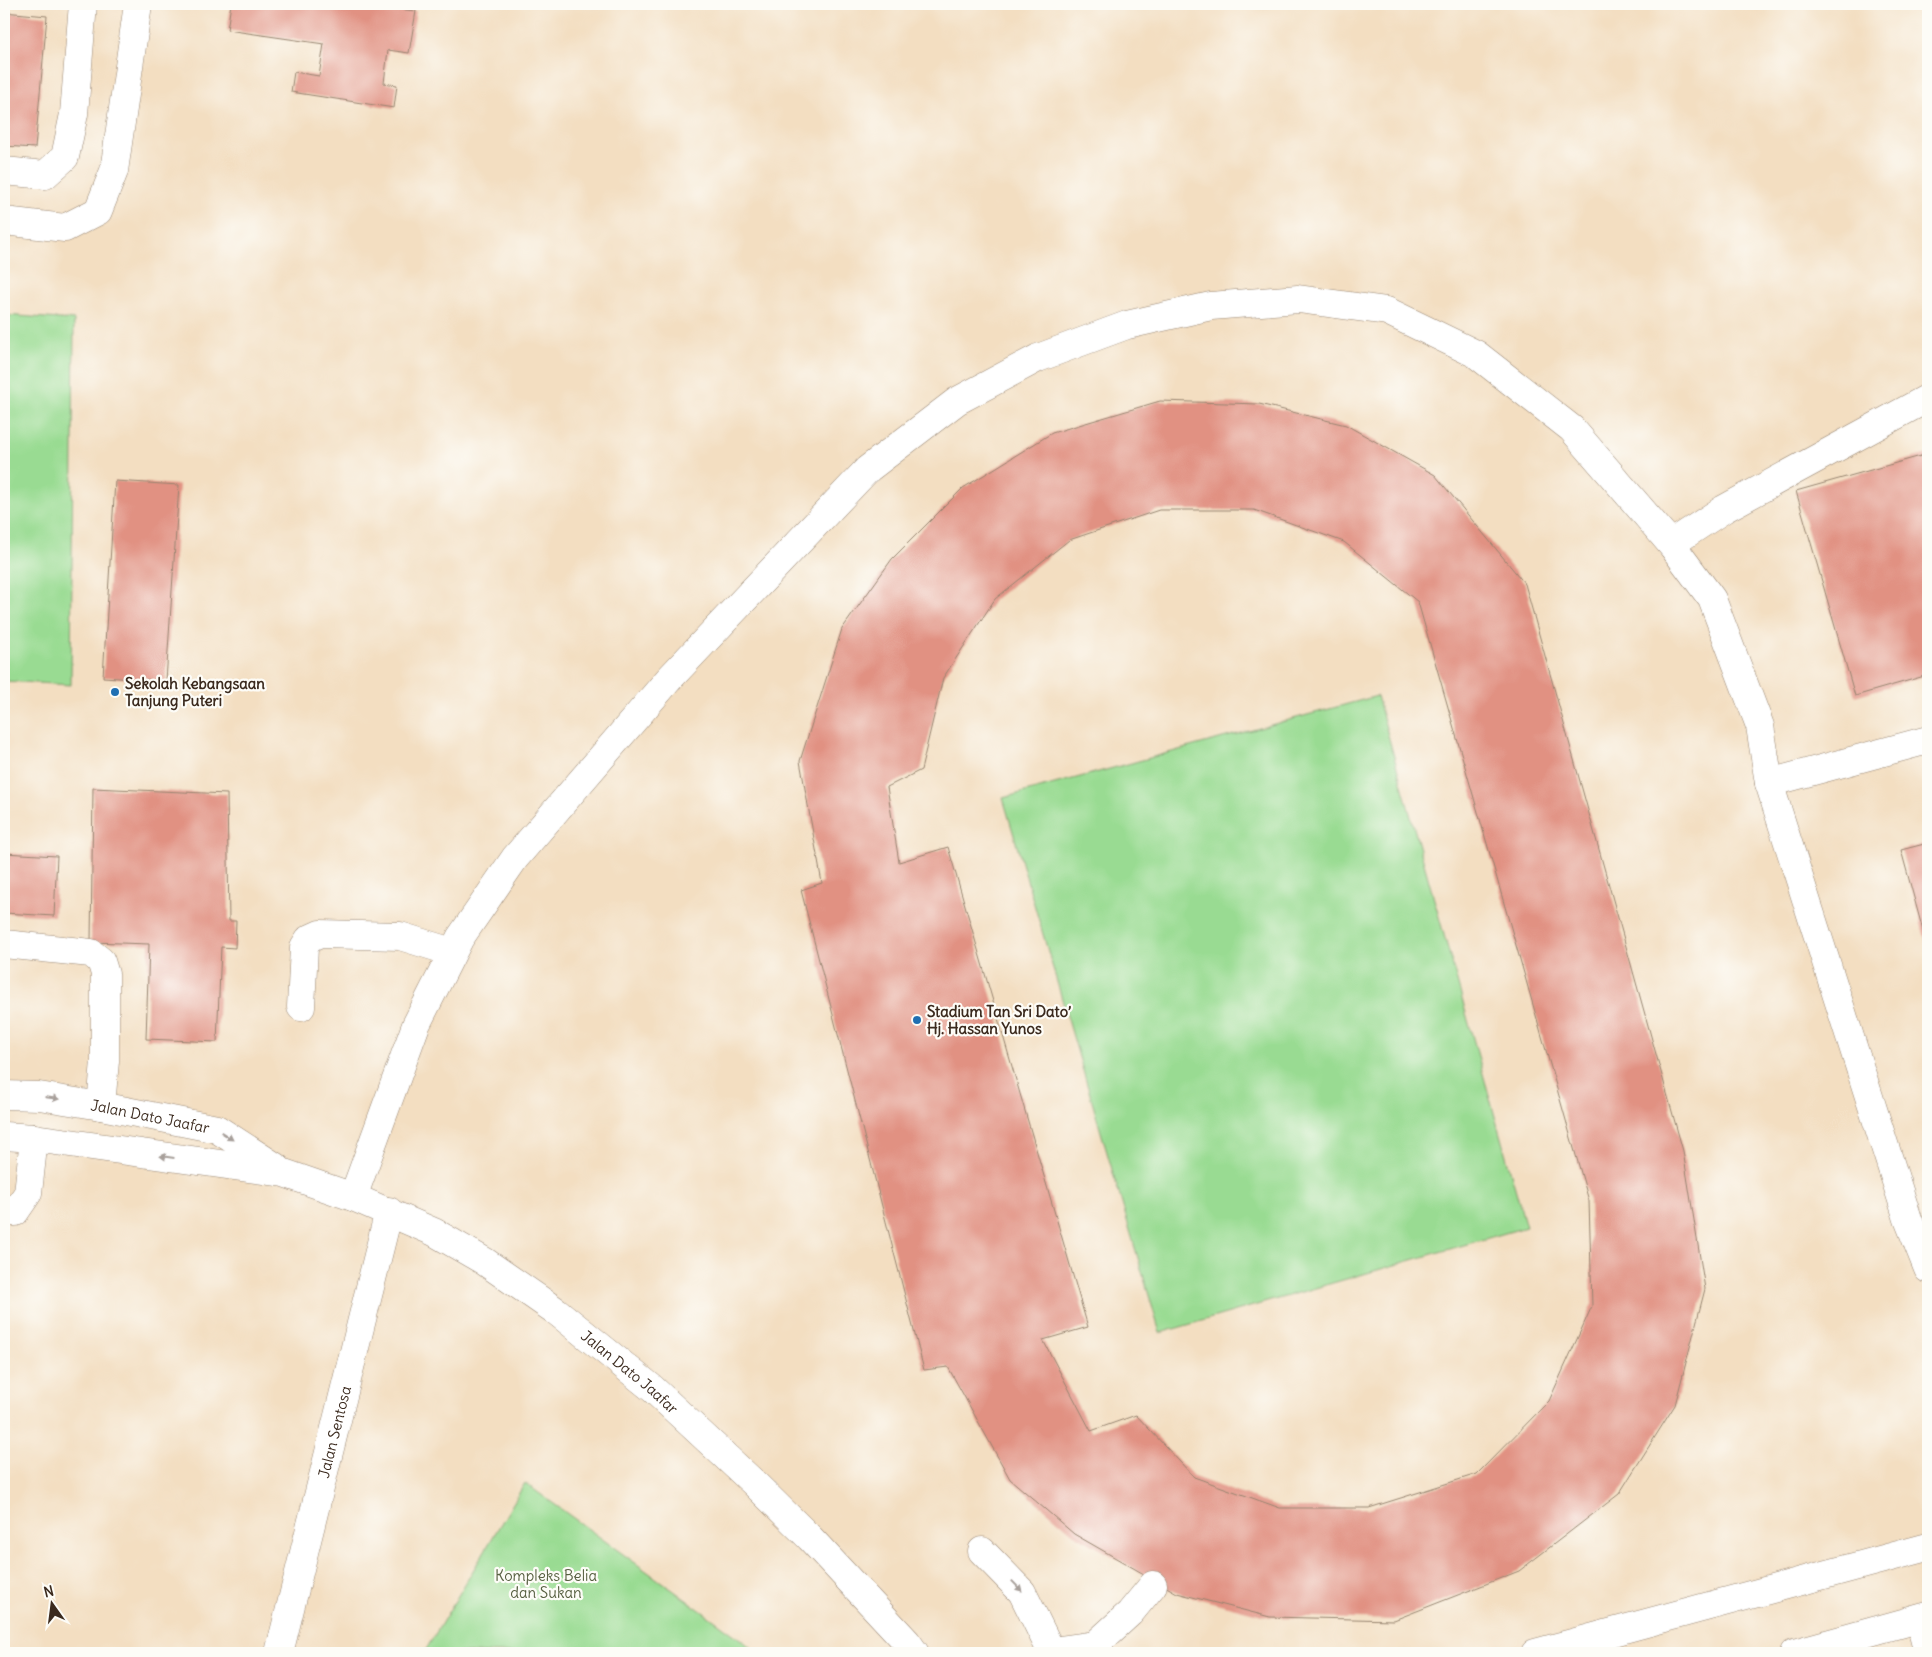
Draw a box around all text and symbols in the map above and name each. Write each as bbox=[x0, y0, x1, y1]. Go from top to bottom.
place label: Sekolah Kebangsaan Tanjung Puteri bbox=[125, 674, 265, 711]
marker: Sekolah Kebangsaan Tanjung Puteri bbox=[109, 686, 121, 698]
place label: Stadium Tan Sri Dato’ Hj. Hassan Yunos bbox=[927, 1002, 1071, 1038]
marker: Stadium Tan Sri Dato’ Hj. Hassan Yunos bbox=[911, 1014, 923, 1026]
one-way arrow bbox=[45, 1095, 61, 1103]
street label: Jalan Dato Jaafar bbox=[89, 1095, 211, 1137]
one-way arrow bbox=[221, 1131, 234, 1141]
one-way arrow bbox=[158, 1153, 174, 1161]
street label: Jalan Dato Jaafar bbox=[578, 1326, 683, 1418]
street label: Jalan Sentosa bbox=[313, 1383, 355, 1480]
park label: Kompleks Belia dan Sukan bbox=[495, 1566, 597, 1602]
north arrow bbox=[28, 1580, 78, 1630]
one-way arrow bbox=[1010, 1580, 1022, 1592]
text: N bbox=[42, 1581, 56, 1601]

